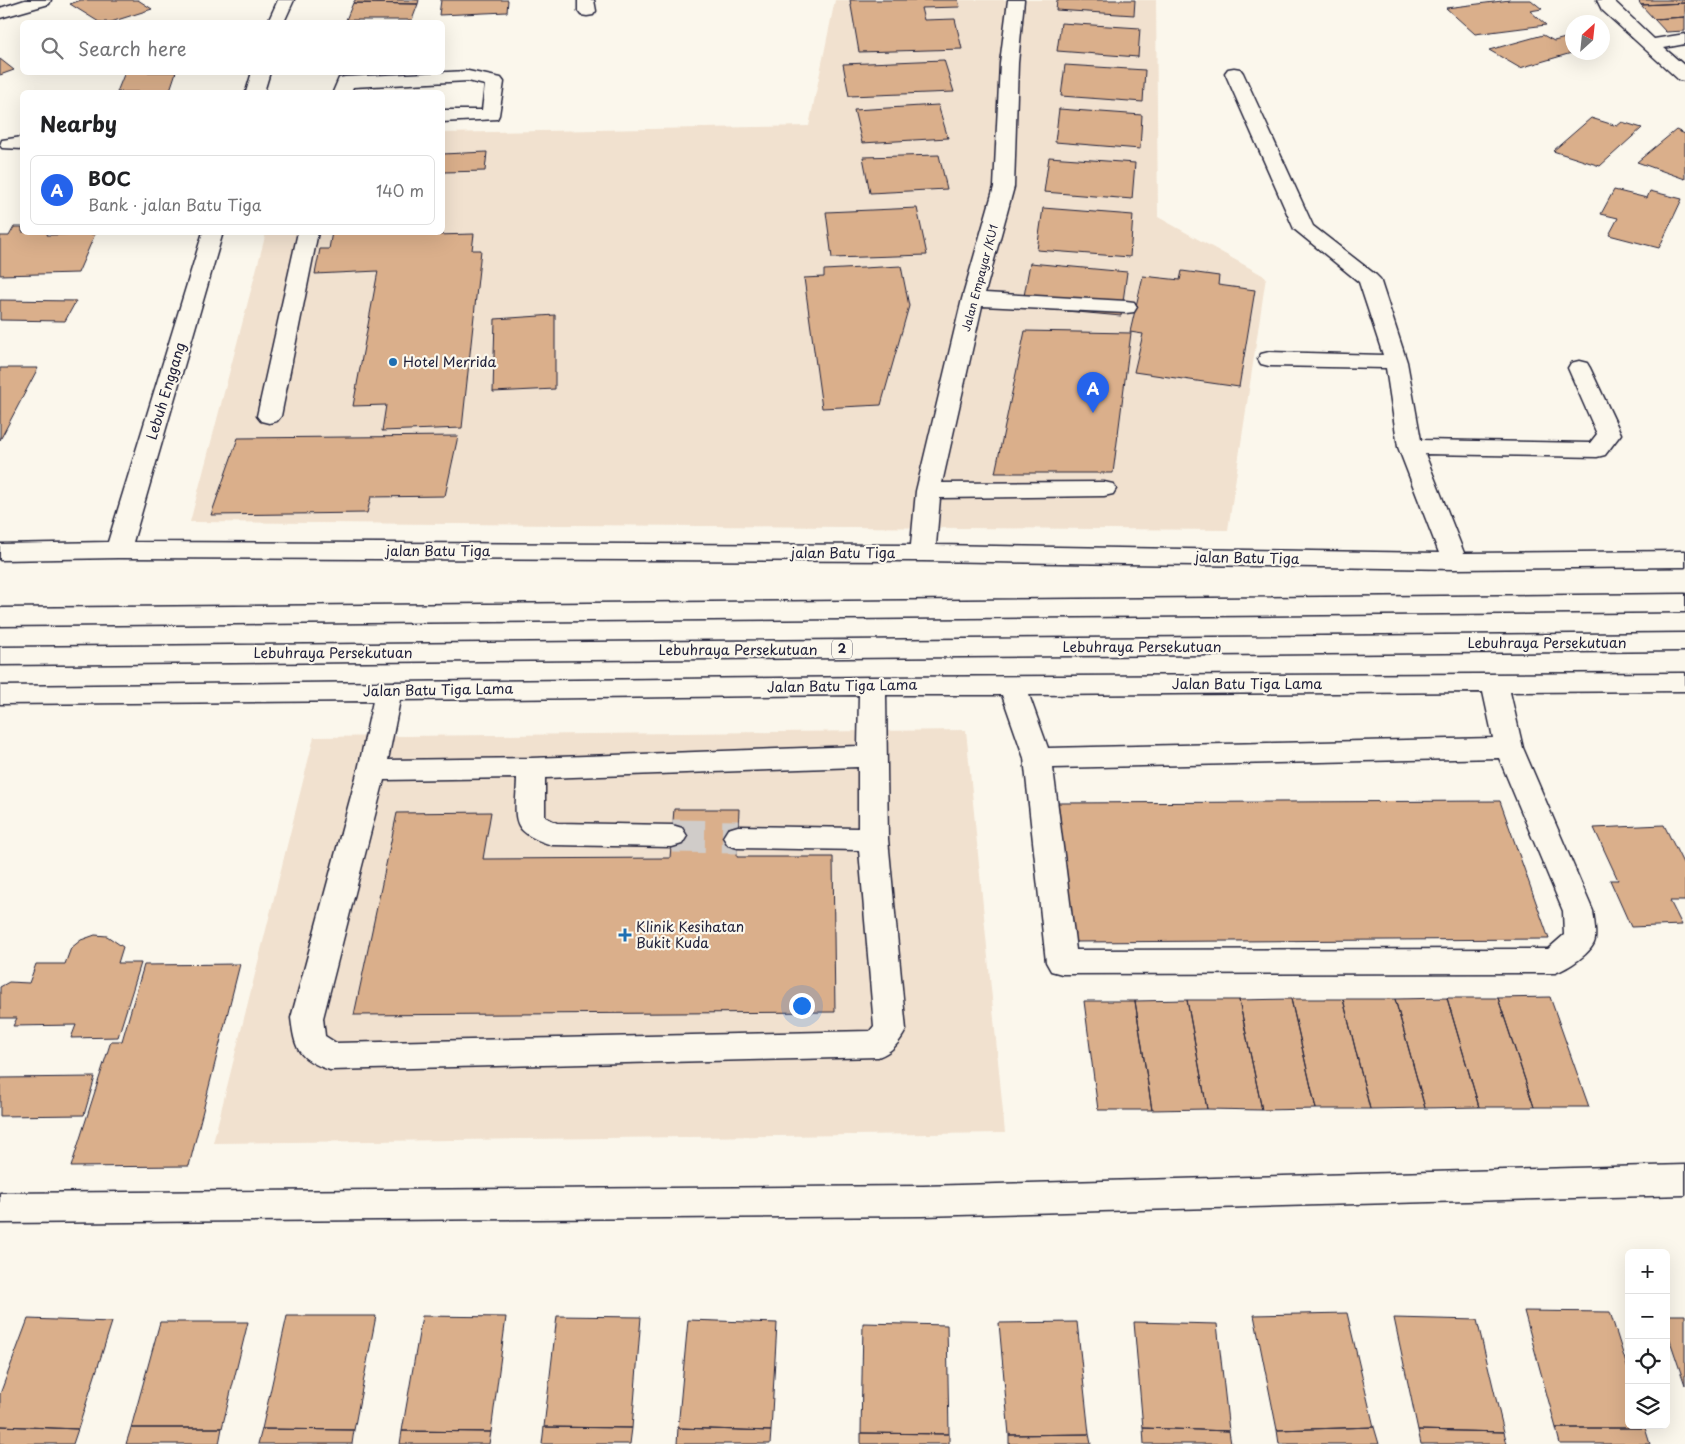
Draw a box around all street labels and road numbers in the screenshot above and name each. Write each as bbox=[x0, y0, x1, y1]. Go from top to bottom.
street label: Jalan Empayar /KU1 bbox=[957, 222, 1002, 333]
street label: Lebuh Enggang bbox=[141, 340, 190, 442]
street label: jalan Batu Tiga bbox=[384, 540, 491, 561]
street label: jalan Batu Tiga bbox=[789, 542, 896, 563]
street label: jalan Batu Tiga bbox=[1193, 546, 1300, 569]
street label: Lebuhraya Persekutuan bbox=[1468, 632, 1626, 653]
street label: Lebuhraya Persekutuan bbox=[1063, 636, 1221, 657]
street label: Lebuhraya Persekutuan bbox=[659, 639, 817, 660]
road number: 2 bbox=[832, 640, 852, 659]
street label: Lebuhraya Persekutuan bbox=[254, 642, 412, 663]
street label: Jalan Batu Tiga Lama bbox=[1172, 673, 1322, 694]
street label: Jalan Batu Tiga Lama bbox=[767, 674, 918, 697]
street label: Jalan Batu Tiga Lama bbox=[363, 678, 514, 701]

